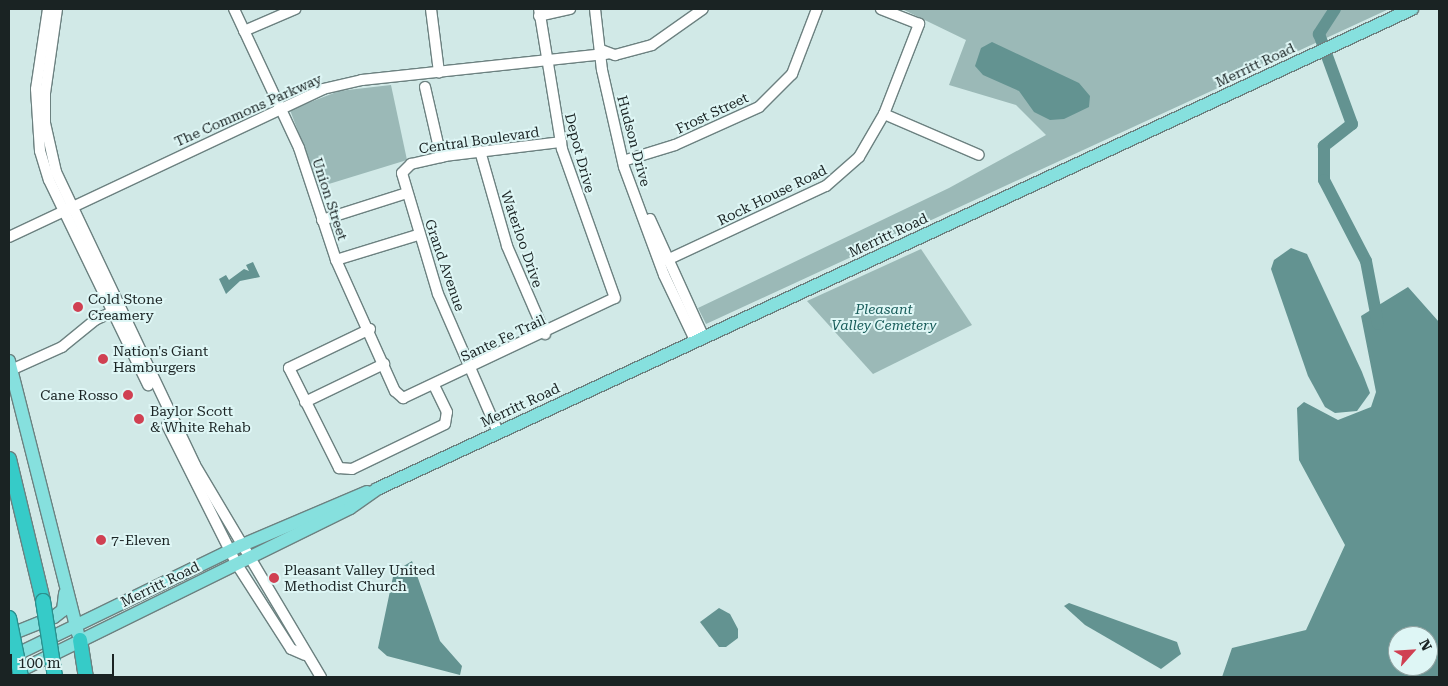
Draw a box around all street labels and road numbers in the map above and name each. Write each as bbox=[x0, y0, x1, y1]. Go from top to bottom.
street label: Merritt Road bbox=[1213, 39, 1297, 91]
street label: The Commons Parkway bbox=[172, 70, 324, 150]
street label: Frost Street bbox=[673, 89, 751, 137]
street label: Hudson Drive bbox=[614, 94, 654, 188]
street label: Depot Drive bbox=[561, 111, 599, 195]
street label: Central Boulevard bbox=[418, 123, 540, 157]
street label: Union Street bbox=[309, 156, 351, 242]
street label: Rock House Road bbox=[715, 161, 829, 229]
street label: Waterloo Drive bbox=[498, 188, 546, 290]
street label: Merritt Road bbox=[846, 209, 930, 261]
street label: Grand Avenue bbox=[421, 217, 469, 313]
street label: Sante Fe Trail bbox=[458, 311, 548, 365]
street label: Merritt Road bbox=[478, 379, 562, 431]
street label: Merritt Road bbox=[118, 558, 202, 610]

